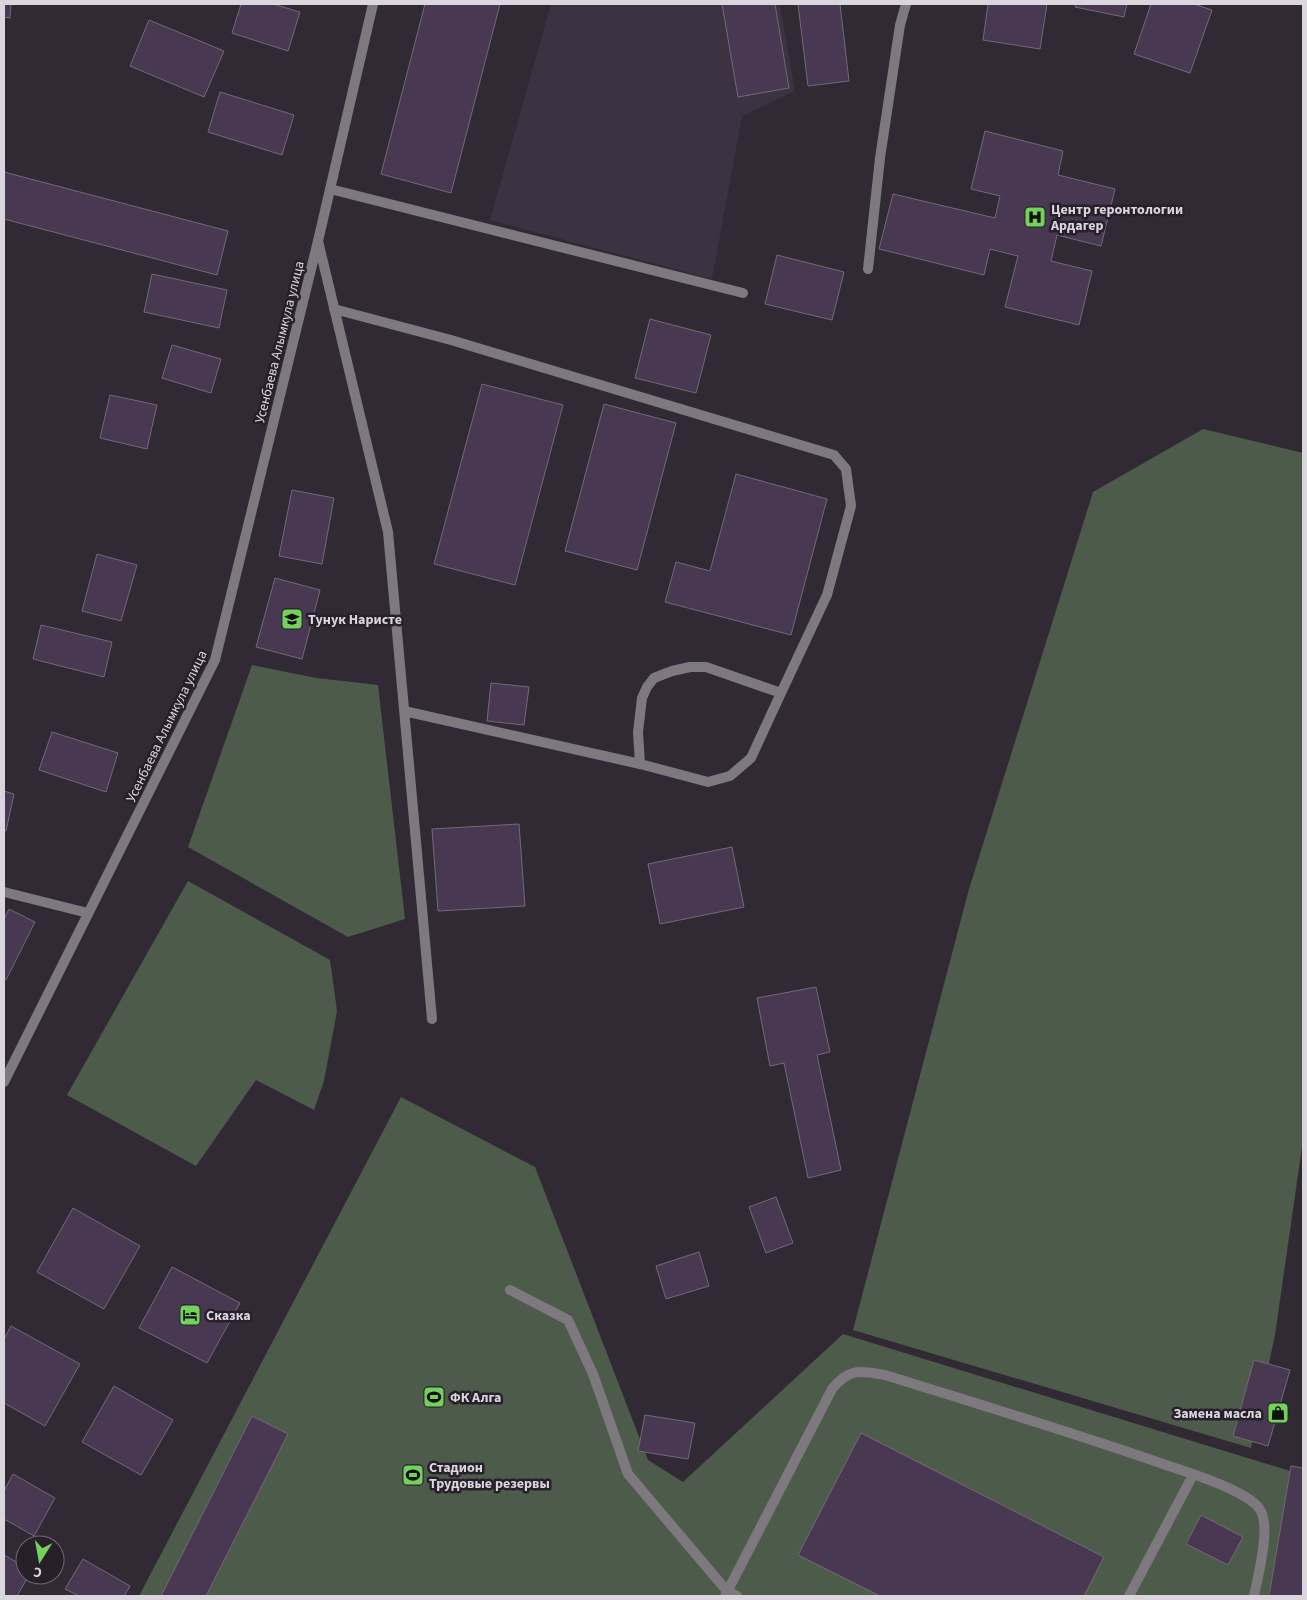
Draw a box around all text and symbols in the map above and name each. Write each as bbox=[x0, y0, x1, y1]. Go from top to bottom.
place label: Центр геронтологии Ардагер bbox=[1050, 200, 1183, 236]
hospital icon: Центр геронтологии Ардагер bbox=[1023, 205, 1047, 229]
street label: Усенбаева Алымкула улица bbox=[250, 259, 310, 426]
school or university icon: Тунук Наристе bbox=[280, 607, 304, 631]
place label: Тунук Наристе bbox=[308, 610, 402, 630]
street label: Усенбаева Алымкула улица bbox=[121, 647, 212, 806]
hotel icon: Сказка bbox=[178, 1303, 202, 1327]
place label: Сказка bbox=[206, 1306, 251, 1326]
sports icon: ФК Алга bbox=[422, 1385, 446, 1409]
place label: ФК Алга bbox=[450, 1388, 501, 1408]
shop icon: Замена масла bbox=[1266, 1401, 1290, 1425]
place label: Замена масла bbox=[1173, 1404, 1262, 1424]
place label: Стадион Трудовые резервы bbox=[429, 1458, 550, 1494]
sports icon: Стадион Трудовые резервы bbox=[401, 1463, 425, 1487]
north arrow bbox=[15, 1535, 65, 1585]
text: С bbox=[32, 1561, 44, 1582]

